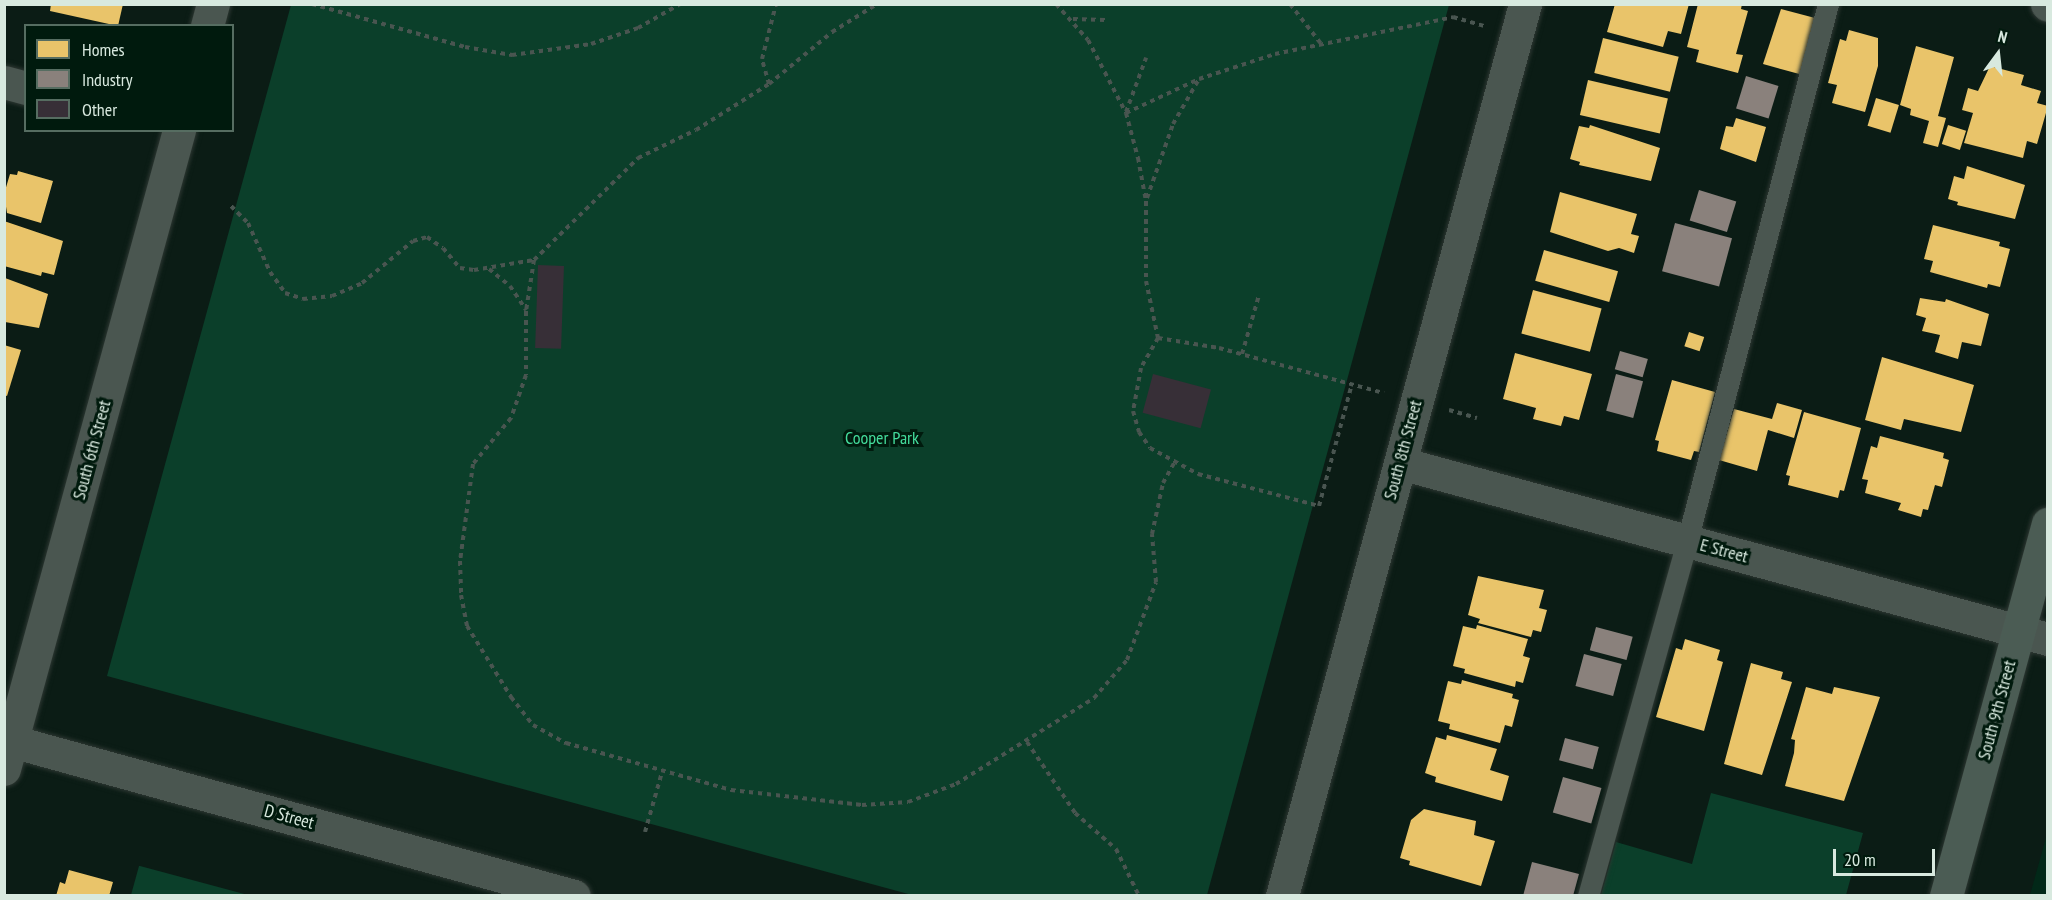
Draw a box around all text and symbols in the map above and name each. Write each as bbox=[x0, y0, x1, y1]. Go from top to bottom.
legend bbox=[24, 24, 234, 132]
north arrow bbox=[1968, 24, 2028, 84]
text: N bbox=[1996, 26, 2009, 47]
text: Homes bbox=[82, 38, 125, 61]
text: Industry bbox=[82, 68, 132, 91]
text: Other bbox=[82, 98, 117, 121]
street label: South 6th Street bbox=[68, 398, 116, 502]
street label: South 8th Street bbox=[1379, 398, 1427, 502]
park label: Cooper Park bbox=[845, 427, 919, 449]
street label: E Street bbox=[1698, 534, 1750, 568]
street label: South 9th Street bbox=[1973, 658, 2021, 762]
street label: D Street bbox=[262, 800, 316, 834]
scale bar bbox=[1836, 837, 1938, 875]
text: 20 m bbox=[1844, 848, 1876, 871]

